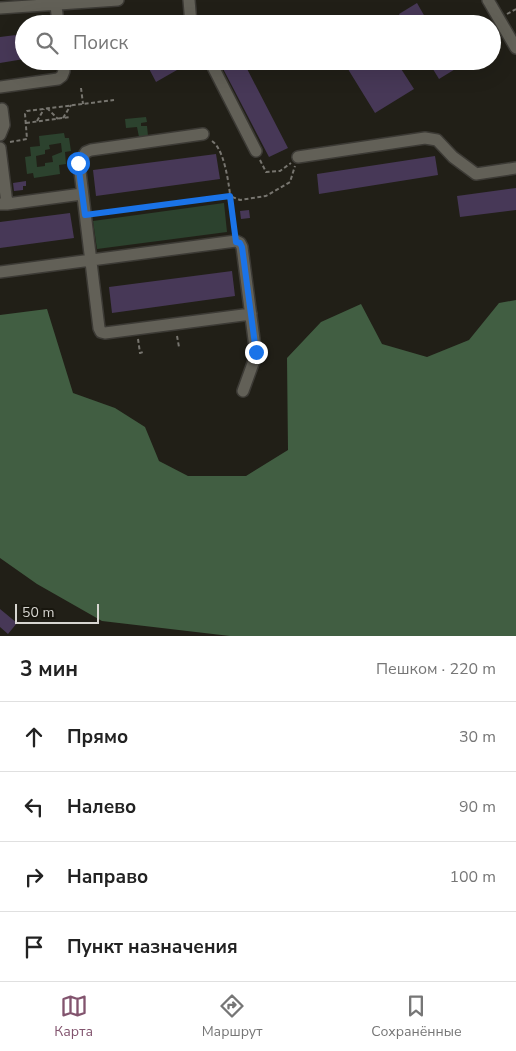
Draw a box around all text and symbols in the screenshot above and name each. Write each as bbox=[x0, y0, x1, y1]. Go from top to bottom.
search box bbox=[15, 15, 501, 70]
icon: search bbox=[33, 29, 61, 57]
text: Поиск bbox=[73, 30, 128, 56]
route start bbox=[67, 152, 90, 175]
route end bbox=[245, 341, 268, 364]
scale bar bbox=[15, 601, 99, 624]
text: 50 m bbox=[22, 603, 54, 622]
text: 3 мин bbox=[20, 655, 78, 683]
text: Пешком · 220 m bbox=[376, 658, 496, 680]
icon: ahead bbox=[20, 723, 48, 751]
text: Прямо bbox=[67, 724, 128, 750]
text: 30 m bbox=[459, 726, 496, 748]
icon: left bbox=[20, 793, 48, 821]
text: Налево bbox=[67, 794, 136, 820]
text: 90 m bbox=[459, 796, 496, 818]
icon: right bbox=[20, 863, 48, 891]
text: Направо bbox=[67, 864, 148, 890]
text: 100 m bbox=[449, 866, 496, 888]
icon: arrive bbox=[20, 933, 48, 961]
text: Пункт назначения bbox=[67, 934, 238, 960]
tab: Карта bbox=[54, 992, 93, 1041]
tab: Маршрут bbox=[202, 992, 262, 1041]
tab: Сохранённые bbox=[371, 992, 462, 1041]

